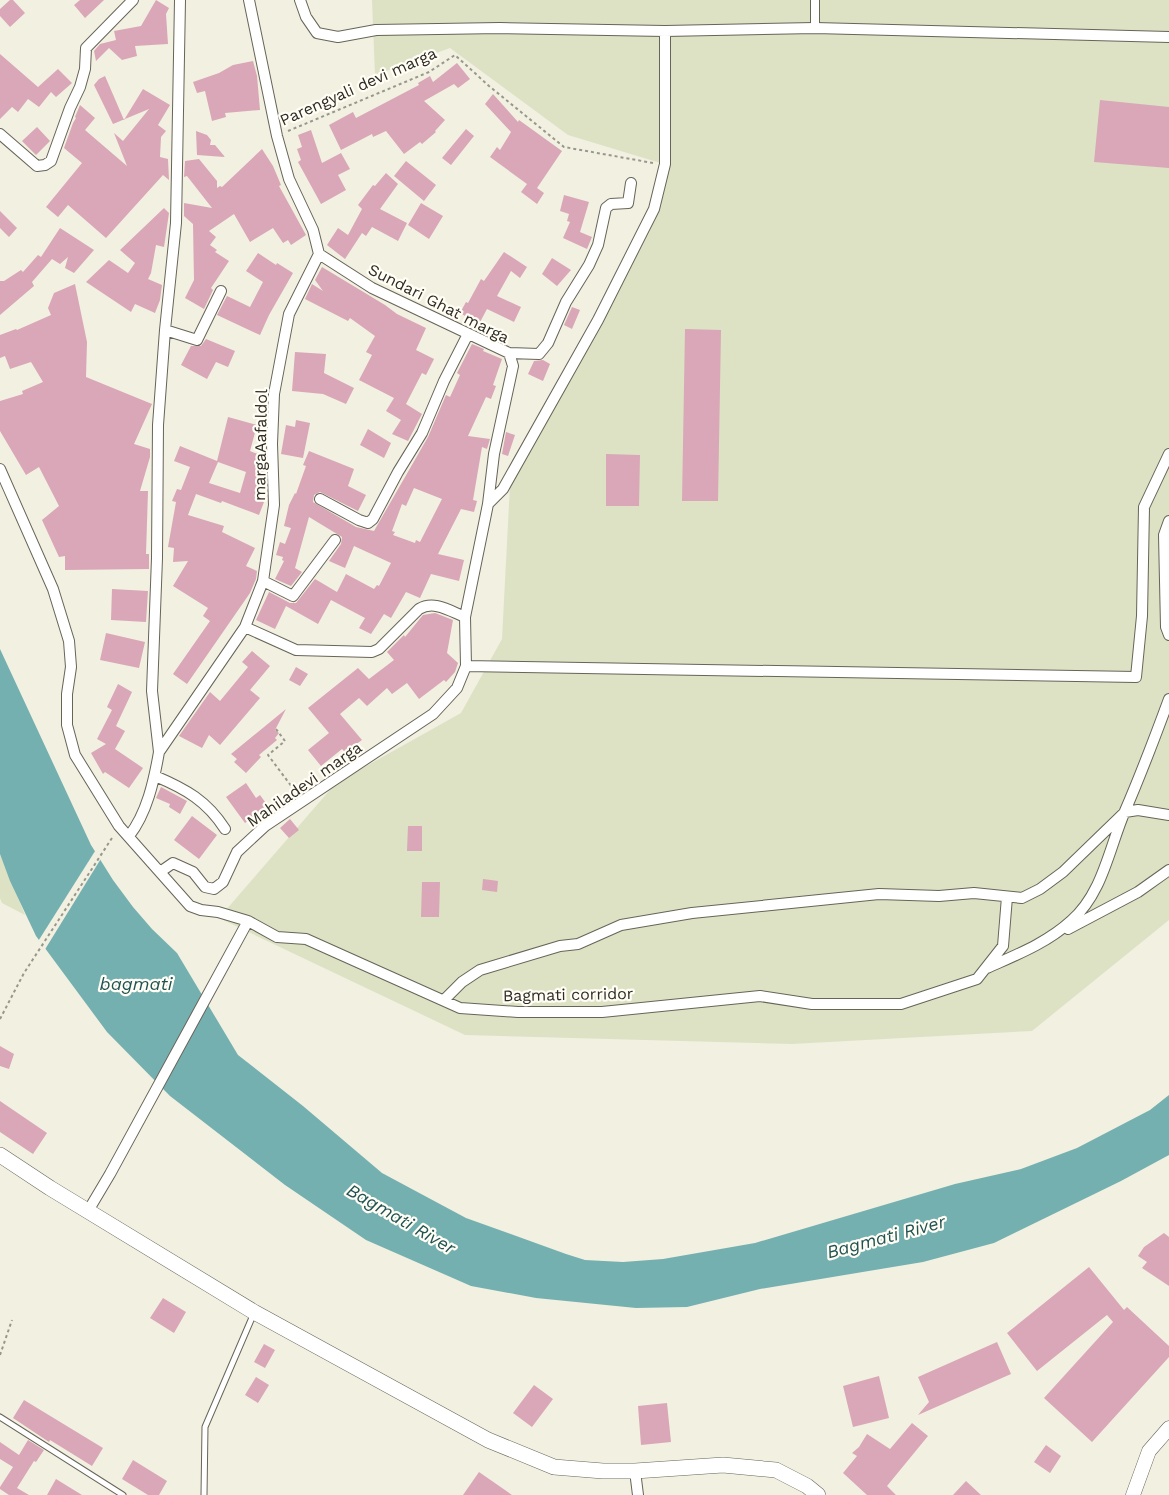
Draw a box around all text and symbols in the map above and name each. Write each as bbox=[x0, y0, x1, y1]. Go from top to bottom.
street label: Parengyali devi marga bbox=[277, 43, 440, 130]
street label: Sundari Ghat marga bbox=[365, 260, 512, 347]
street label: margaAafaldol bbox=[250, 389, 271, 501]
street label: Mahiladevi marga bbox=[243, 738, 365, 831]
water label: bagmati bbox=[100, 973, 174, 994]
street label: Bagmati corridor bbox=[503, 984, 634, 1005]
water label: Bagmati River bbox=[343, 1179, 460, 1259]
water label: Bagmati River bbox=[824, 1210, 948, 1262]

